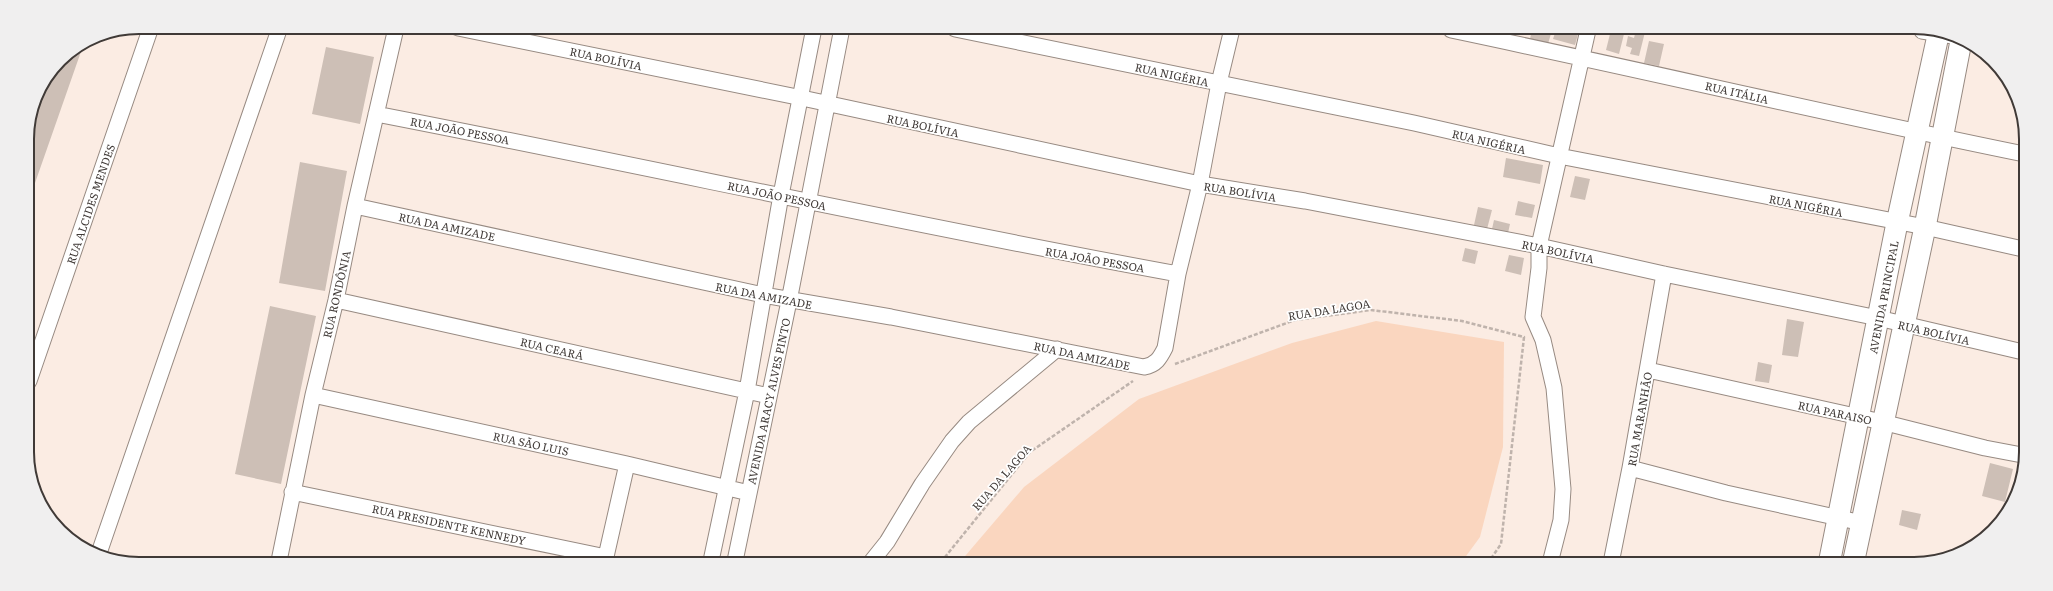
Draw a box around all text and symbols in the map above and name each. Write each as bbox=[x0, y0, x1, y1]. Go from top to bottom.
street label: RUA BOLÍVIA bbox=[568, 43, 644, 73]
street label: RUA NIGÉRIA bbox=[1134, 58, 1210, 90]
street label: RUA ITÁLIA bbox=[1704, 77, 1770, 107]
street label: RUA BOLÍVIA bbox=[885, 110, 961, 140]
street label: RUA JOÃO PESSOA bbox=[409, 113, 511, 147]
street label: RUA NIGÉRIA bbox=[1451, 125, 1527, 157]
street label: RUA ALCIDES MENDES bbox=[62, 142, 118, 266]
street label: RUA JOÃO PESSOA bbox=[726, 177, 828, 213]
street label: RUA BOLÍVIA bbox=[1202, 177, 1278, 205]
street label: RUA NIGÉRIA bbox=[1768, 190, 1844, 220]
street label: RUA DA AMIZADE bbox=[397, 208, 497, 244]
street label: RUA BOLÍVIA bbox=[1520, 236, 1596, 266]
street label: AVENIDA PRINCIPAL bbox=[1864, 239, 1902, 355]
street label: RUA JOÃO PESSOA bbox=[1044, 242, 1146, 276]
street label: RUA RONDÔNIA bbox=[318, 249, 354, 339]
street label: RUA DA AMIZADE bbox=[714, 278, 814, 312]
street label: RUA DA LAGOA bbox=[1287, 295, 1371, 323]
street label: AVENIDA ARACY ALVES PINTO bbox=[743, 316, 793, 486]
street label: RUA BOLÍVIA bbox=[1896, 316, 1972, 348]
street label: RUA CEARÁ bbox=[519, 333, 585, 363]
street label: RUA DA AMIZADE bbox=[1032, 337, 1132, 373]
street label: RUA MARANHÃO bbox=[1623, 371, 1655, 467]
street label: RUA PARAISO bbox=[1797, 396, 1873, 428]
street label: RUA SÃO LUIS bbox=[492, 427, 570, 459]
street label: RUA DA LAGOA bbox=[968, 440, 1034, 514]
street label: RUA PRESIDENTE KENNEDY bbox=[371, 500, 527, 548]

